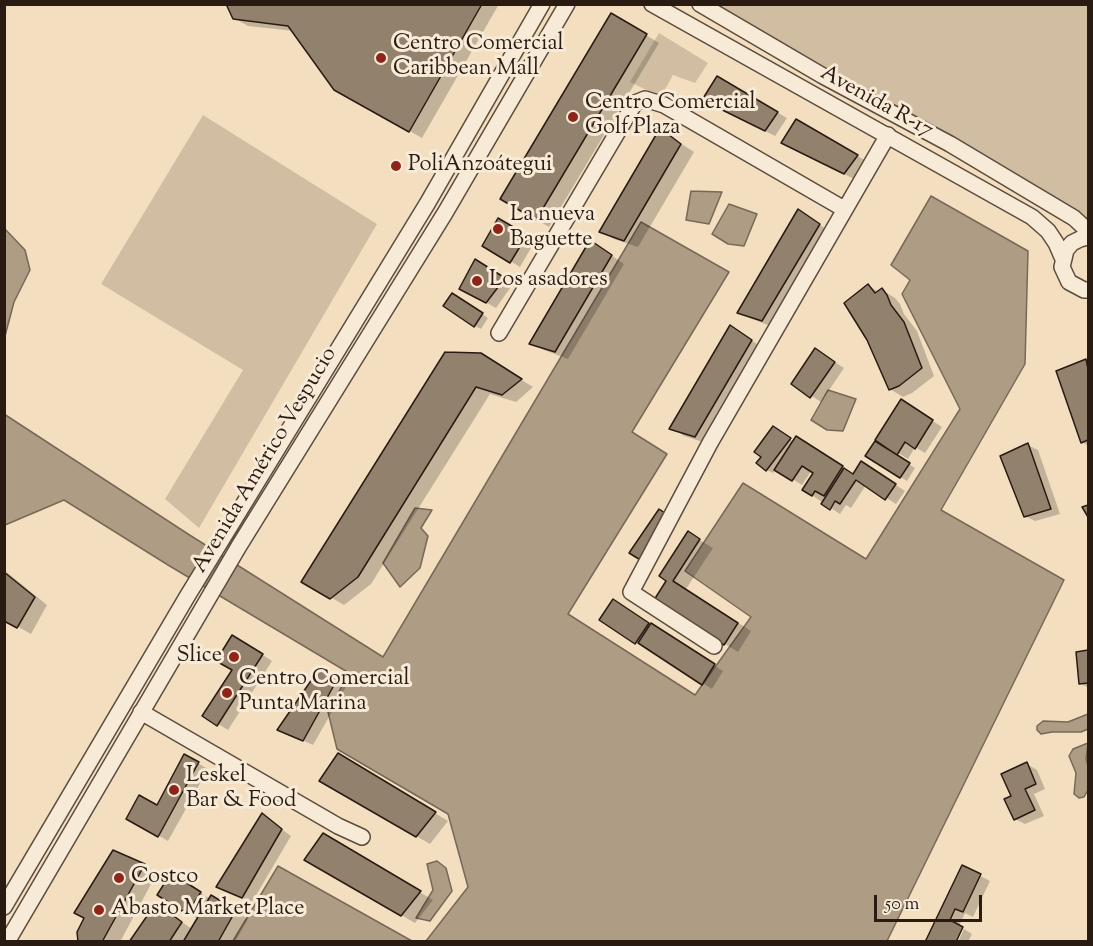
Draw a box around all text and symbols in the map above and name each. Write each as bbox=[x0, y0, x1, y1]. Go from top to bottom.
place label: Centro Comercial Caribbean Mall bbox=[393, 32, 564, 84]
marker: Centro Comercial Caribbean Mall bbox=[374, 51, 388, 65]
street label: Avenida R-17 bbox=[815, 61, 937, 145]
place label: Centro Comercial Golf Plaza bbox=[585, 91, 756, 142]
marker: Centro Comercial Golf Plaza bbox=[566, 110, 580, 124]
place label: PoliAnzoátegui bbox=[408, 153, 552, 179]
marker: PoliAnzoátegui bbox=[389, 159, 403, 173]
place label: La nueva Baguette bbox=[510, 203, 595, 254]
marker: La nueva Baguette bbox=[491, 222, 505, 236]
place label: Los asadores bbox=[489, 268, 608, 294]
marker: Los asadores bbox=[470, 274, 484, 288]
street label: Avenida Américo Vespucio bbox=[188, 343, 344, 579]
place label: Slice bbox=[176, 644, 222, 670]
marker: Slice bbox=[227, 650, 241, 664]
place label: Centro Comercial Punta Marina bbox=[239, 667, 410, 718]
marker: Centro Comercial Punta Marina bbox=[220, 686, 234, 700]
place label: Leskel Bar & Food bbox=[186, 764, 297, 816]
marker: Leskel Bar & Food bbox=[167, 783, 181, 797]
place label: Costco bbox=[131, 865, 198, 891]
marker: Costco bbox=[112, 871, 126, 885]
scale bar bbox=[877, 883, 985, 921]
text: 50 m bbox=[885, 892, 919, 918]
place label: Abasto Market Place bbox=[111, 897, 304, 923]
marker: Abasto Market Place bbox=[92, 903, 106, 917]

